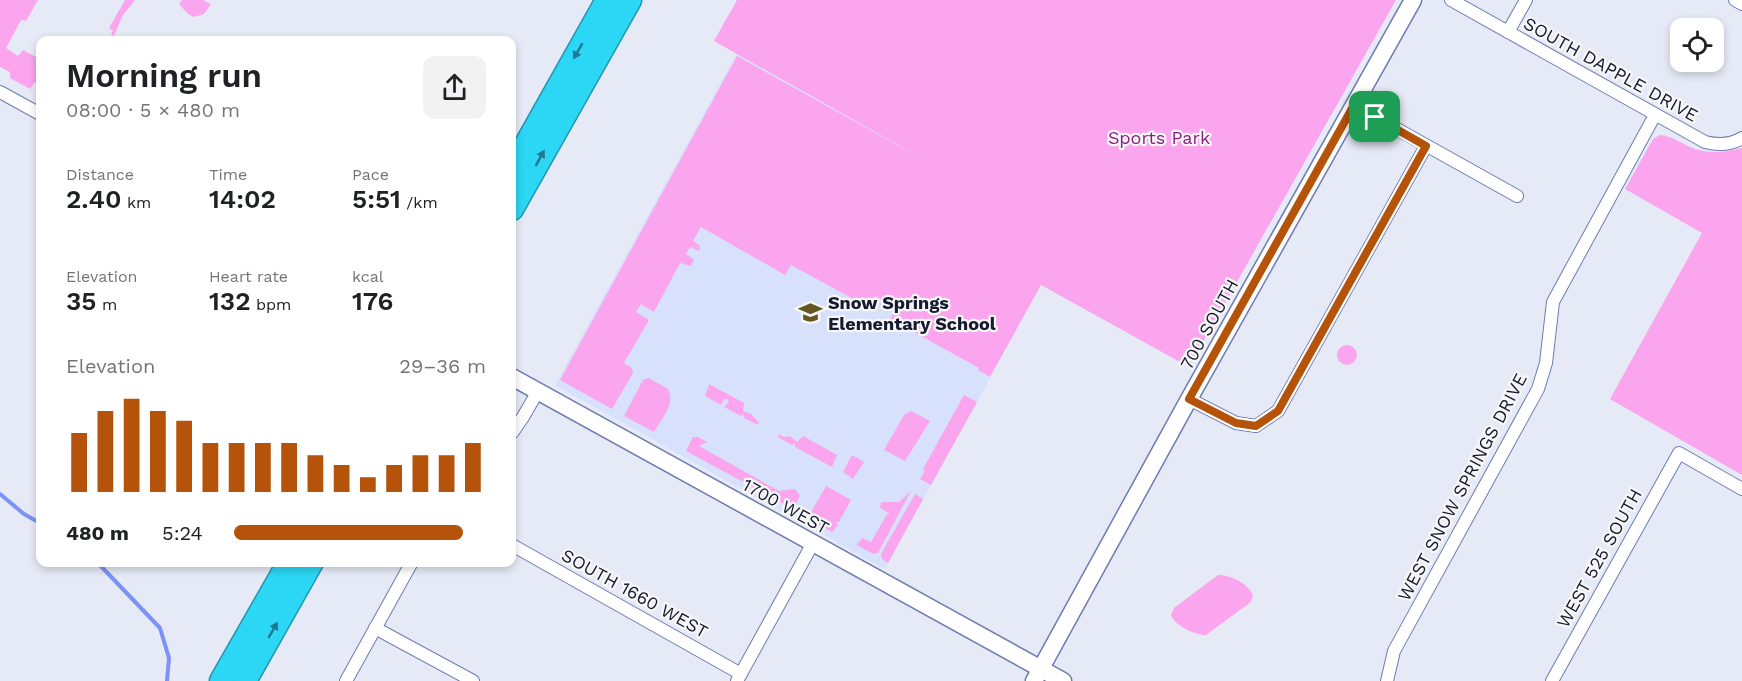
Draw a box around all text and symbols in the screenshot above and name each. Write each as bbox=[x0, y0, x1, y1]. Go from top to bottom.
street label: SOUTH DAPPLE DRIVE bbox=[1520, 12, 1702, 126]
map controls bbox=[1670, 18, 1724, 72]
button: locate bbox=[1670, 18, 1724, 72]
one-way arrow bbox=[573, 43, 583, 60]
text: Morning run bbox=[66, 56, 262, 95]
button: share bbox=[423, 56, 486, 119]
pin bbox=[1349, 91, 1400, 142]
text: 08:00 · 5 × 480 m bbox=[66, 98, 240, 122]
icon: arrive bbox=[1358, 100, 1391, 133]
park label: Sports Park bbox=[1108, 127, 1210, 148]
one-way arrow bbox=[535, 150, 545, 167]
text: Distance bbox=[66, 165, 134, 184]
text: Time bbox=[209, 165, 247, 184]
text: Pace bbox=[352, 165, 389, 184]
text: 2.40 bbox=[66, 184, 122, 214]
text: 14:02 bbox=[209, 184, 276, 214]
text: 5:51 bbox=[352, 184, 401, 214]
text: km bbox=[122, 193, 151, 212]
text: /km bbox=[401, 193, 438, 212]
text: Elevation bbox=[66, 267, 137, 286]
text: Heart rate bbox=[209, 267, 288, 286]
text: kcal bbox=[352, 267, 384, 286]
street label: 700 SOUTH bbox=[1176, 275, 1242, 373]
text: 35 bbox=[66, 286, 96, 316]
text: 132 bbox=[209, 286, 251, 316]
text: 176 bbox=[352, 286, 394, 316]
place label: Snow Springs Elementary School bbox=[828, 292, 996, 334]
text: m bbox=[96, 295, 117, 314]
text: bpm bbox=[251, 295, 291, 314]
school or university icon: Snow Springs Elementary School bbox=[797, 299, 823, 325]
text: Elevation bbox=[66, 354, 155, 378]
text: 29–36 m bbox=[399, 354, 486, 378]
street label: WEST SNOW SPRINGS DRIVE bbox=[1393, 370, 1531, 604]
street label: 1700 WEST bbox=[739, 474, 833, 538]
street label: WEST 525 SOUTH bbox=[1552, 485, 1646, 631]
text: 480 m bbox=[66, 521, 129, 545]
text: 5:24 bbox=[162, 521, 203, 545]
street label: SOUTH 1660 WEST bbox=[558, 544, 712, 642]
one-way arrow bbox=[268, 622, 279, 638]

